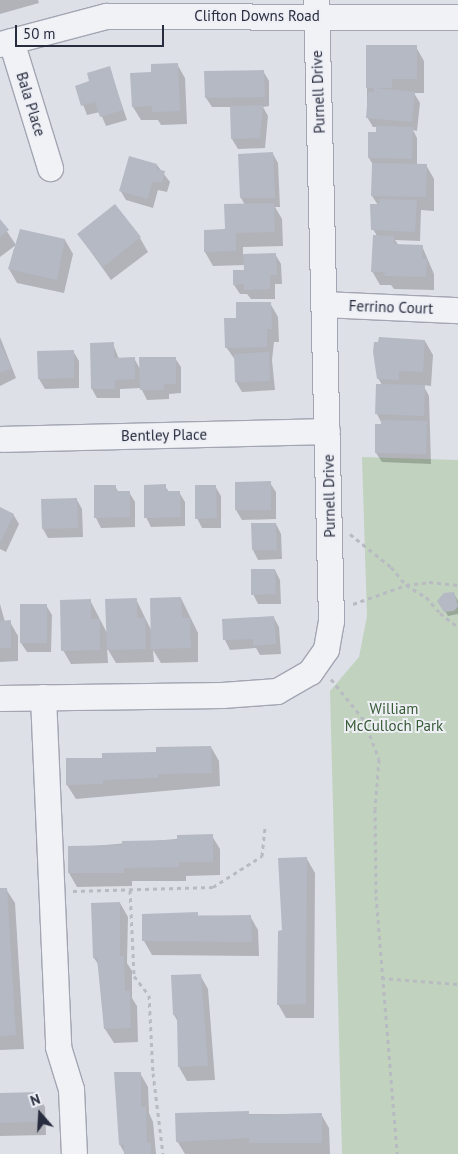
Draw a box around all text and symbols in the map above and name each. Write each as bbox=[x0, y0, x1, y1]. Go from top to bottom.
street label: Clifton Downs Road bbox=[194, 7, 320, 25]
scale bar bbox=[18, 15, 166, 47]
text: 50 m bbox=[23, 24, 56, 43]
street label: Purnell Drive bbox=[308, 50, 328, 134]
street label: Bala Place bbox=[13, 70, 49, 138]
street label: Ferrino Court bbox=[348, 297, 434, 317]
street label: Bentley Place bbox=[121, 425, 207, 445]
street label: Purnell Drive bbox=[319, 454, 339, 538]
park label: William McCulloch Park bbox=[345, 699, 443, 734]
north arrow bbox=[15, 1089, 65, 1139]
text: N bbox=[28, 1090, 42, 1110]

